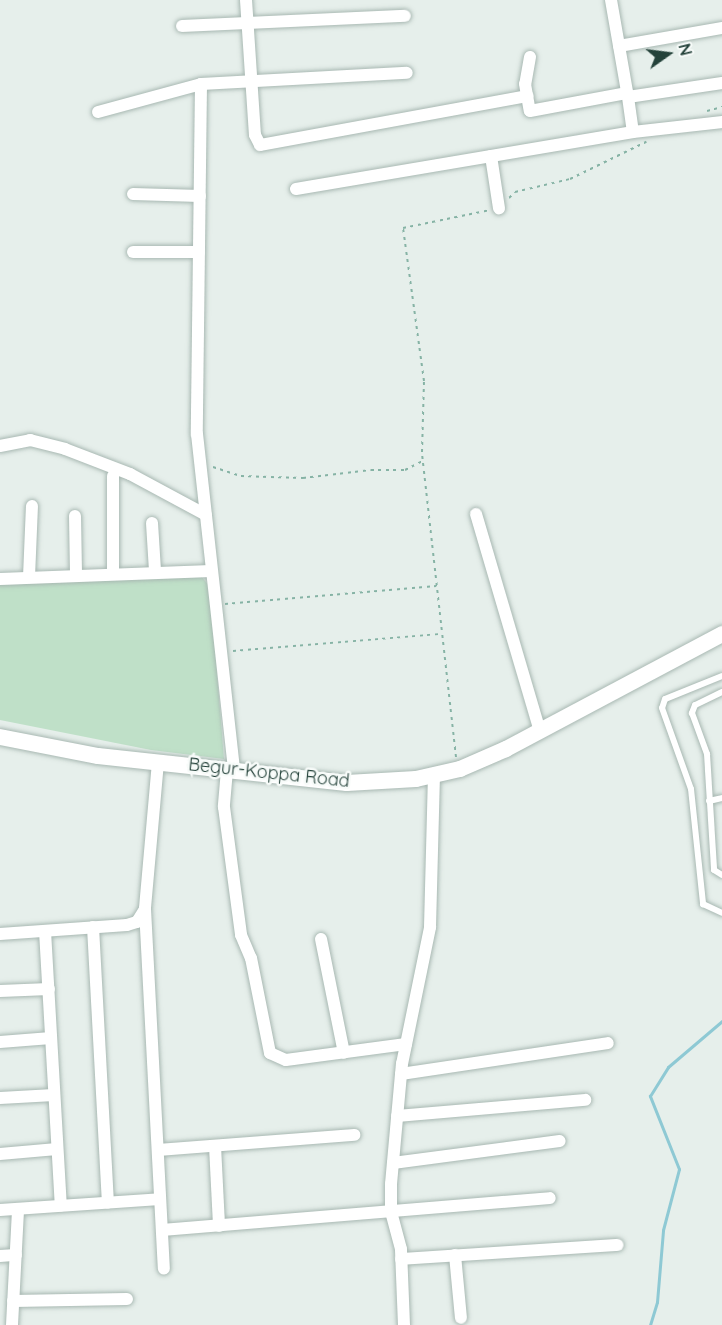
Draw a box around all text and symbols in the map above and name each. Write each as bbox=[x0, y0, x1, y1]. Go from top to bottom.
north arrow bbox=[638, 24, 698, 84]
text: N bbox=[674, 42, 697, 58]
street label: Begur-Koppa Road bbox=[187, 754, 351, 792]

